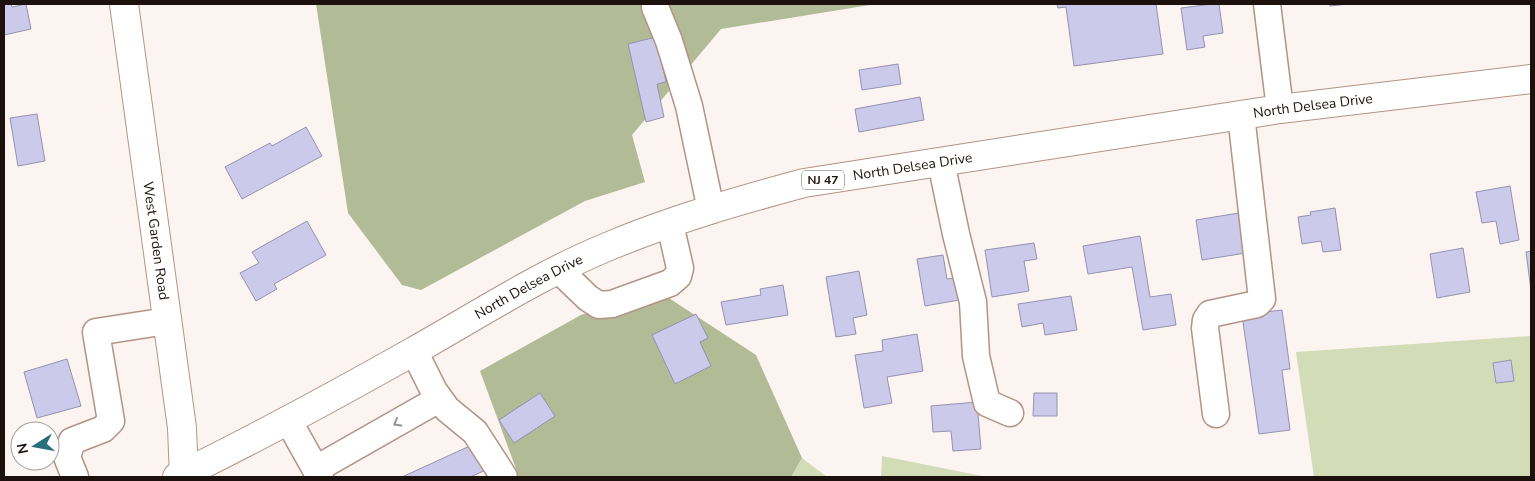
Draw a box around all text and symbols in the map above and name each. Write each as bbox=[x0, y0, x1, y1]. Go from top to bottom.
street label: North Delsea Drive bbox=[1252, 88, 1374, 123]
street label: North Delsea Drive bbox=[852, 147, 973, 185]
road number: NJ 47 bbox=[802, 170, 844, 190]
street label: West Garden Road bbox=[139, 180, 174, 301]
street label: North Delsea Drive bbox=[471, 249, 586, 323]
one-way arrow bbox=[393, 416, 402, 426]
north arrow bbox=[10, 421, 60, 471]
text: N bbox=[12, 441, 33, 455]

